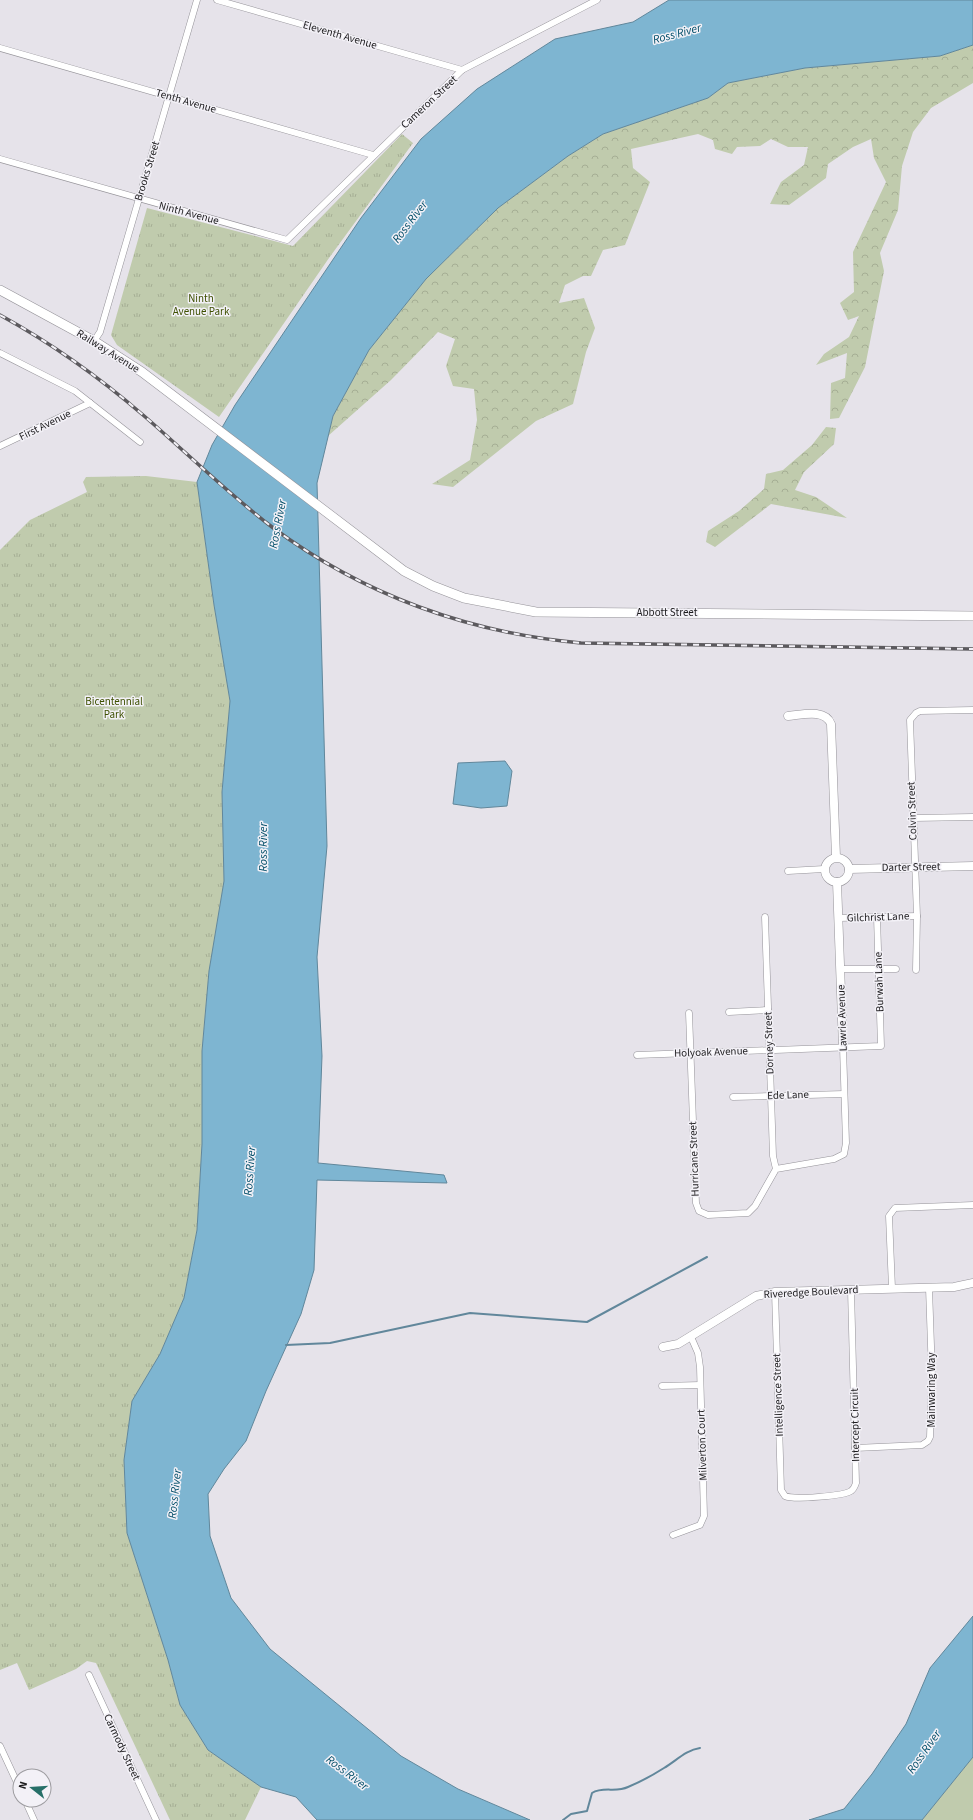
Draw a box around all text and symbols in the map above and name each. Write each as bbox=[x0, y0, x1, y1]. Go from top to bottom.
street label: Eleventh Avenue bbox=[301, 17, 379, 53]
water label: Ross River bbox=[651, 19, 704, 49]
street label: Cameron Street bbox=[398, 72, 461, 132]
street label: Tenth Avenue bbox=[154, 85, 219, 117]
street label: Brooks Street bbox=[131, 139, 163, 203]
water label: Ross River bbox=[388, 196, 432, 247]
street label: Ninth Avenue bbox=[157, 198, 221, 228]
park label: Ninth Avenue Park bbox=[173, 291, 230, 319]
street label: Railway Avenue bbox=[74, 326, 143, 377]
street label: First Avenue bbox=[16, 406, 74, 444]
water label: Ross River bbox=[265, 497, 291, 550]
street label: Abbott Street bbox=[637, 605, 698, 620]
park label: Bicentennial Park bbox=[85, 694, 143, 722]
street label: Colvin Street bbox=[903, 781, 921, 841]
water label: Ross River bbox=[255, 821, 272, 872]
street label: Darter Street bbox=[882, 859, 941, 875]
street label: Gilchrist Lane bbox=[847, 908, 910, 926]
street label: Burwah Lane bbox=[870, 951, 888, 1012]
street label: Lawrie Avenue bbox=[833, 984, 851, 1052]
street label: Dorney Street bbox=[760, 1011, 778, 1075]
street label: Holyoak Avenue bbox=[674, 1043, 749, 1061]
street label: Ede Lane bbox=[767, 1087, 810, 1103]
street label: Hurricane Street bbox=[685, 1121, 703, 1197]
water label: Ross River bbox=[240, 1145, 260, 1196]
street label: Riveredge Boulevard bbox=[763, 1282, 859, 1302]
street label: Mainwaring Way bbox=[924, 1352, 939, 1428]
street label: Intelligence Street bbox=[769, 1353, 787, 1437]
street label: Intercept Circuit bbox=[847, 1388, 863, 1462]
street label: Milverton Court bbox=[693, 1409, 711, 1481]
water label: Ross River bbox=[164, 1468, 186, 1519]
street label: Carmody Street bbox=[100, 1711, 144, 1783]
water label: Ross River bbox=[903, 1726, 946, 1777]
water label: Ross River bbox=[322, 1751, 373, 1795]
north arrow bbox=[12, 1768, 52, 1808]
text: N bbox=[15, 1780, 31, 1791]

